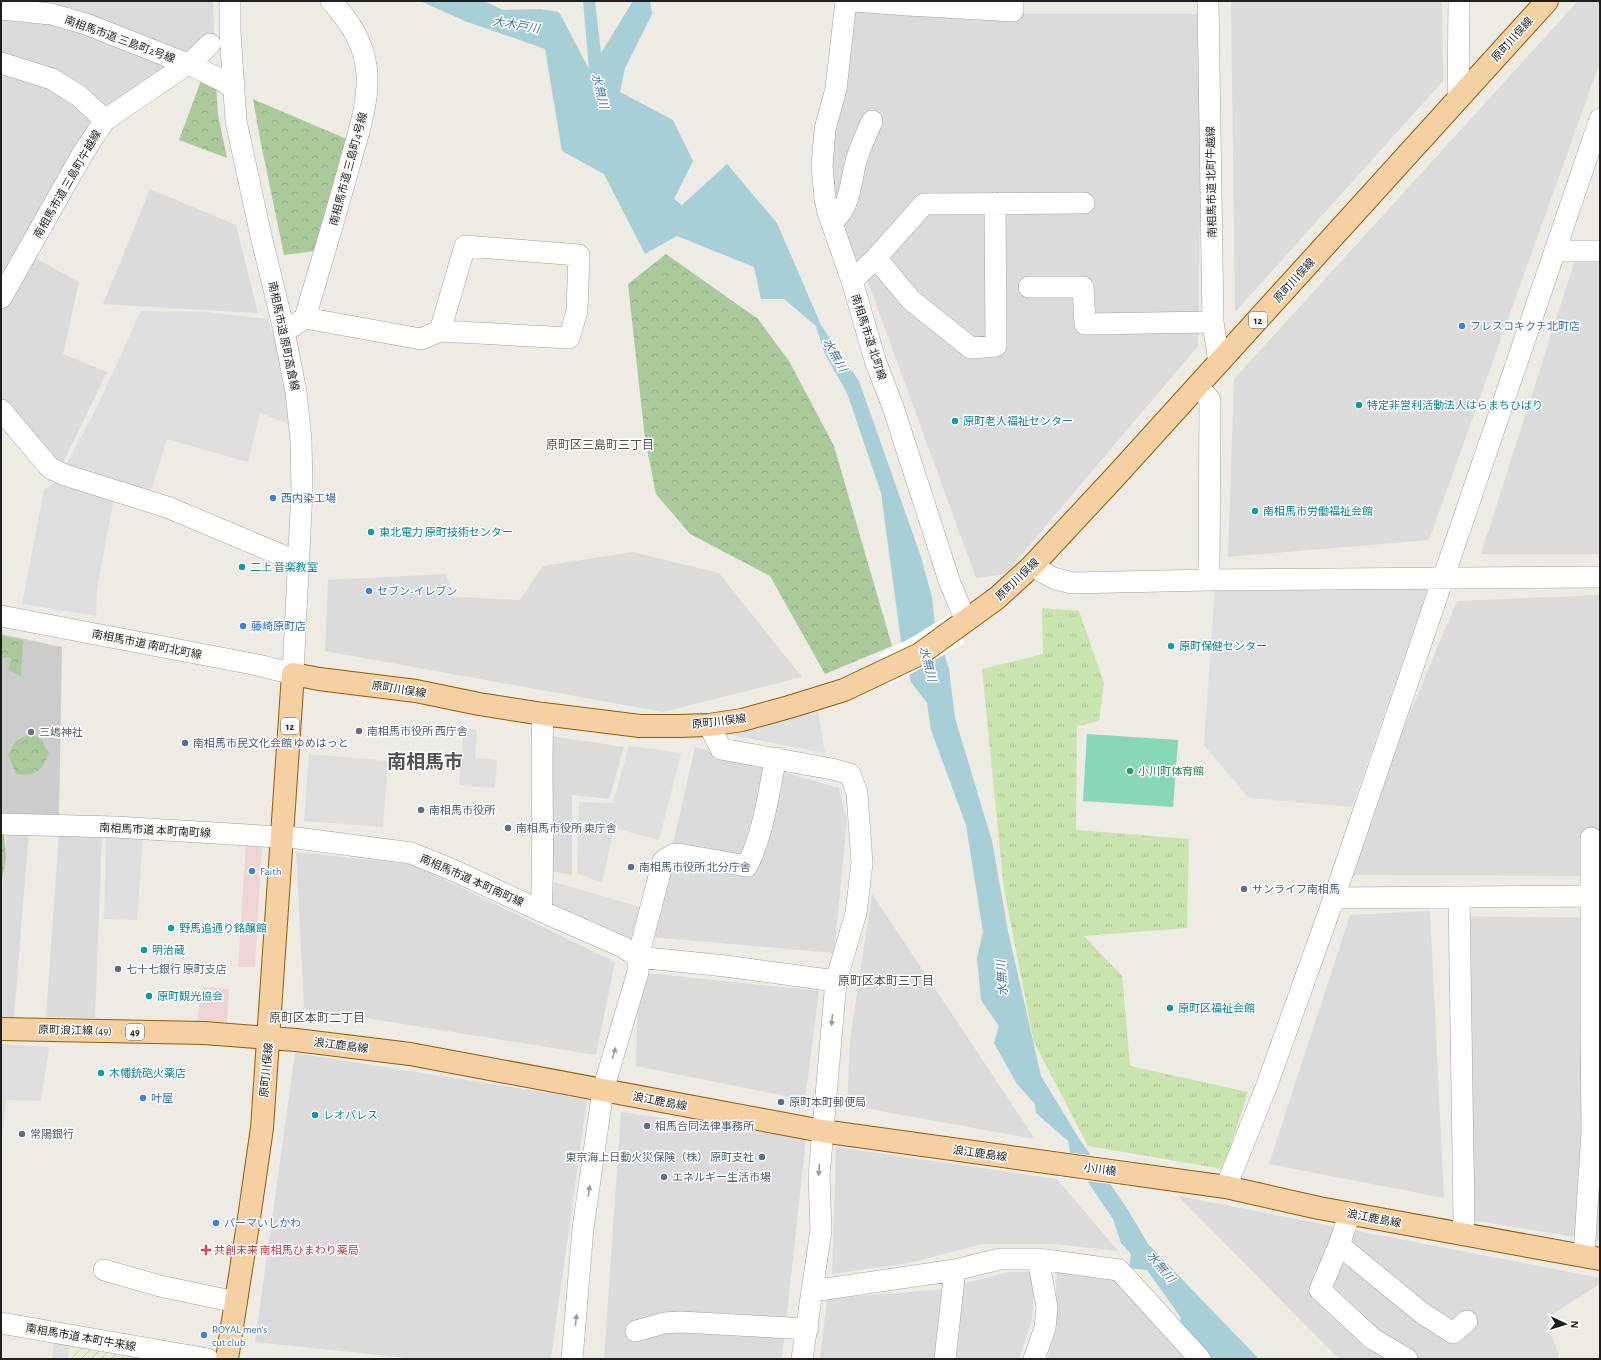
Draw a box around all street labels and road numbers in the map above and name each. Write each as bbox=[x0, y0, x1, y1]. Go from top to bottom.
street label: 南相馬市道 三島町2号線 bbox=[63, 13, 177, 65]
street label: 原町川俣線 bbox=[1489, 15, 1535, 63]
street label: 南相馬市道 三島町4号線 bbox=[327, 111, 369, 227]
street label: 南相馬市道 北町牛越線 bbox=[1204, 126, 1218, 238]
street label: 南相馬市道 三島町牛越線 bbox=[31, 128, 103, 240]
street label: 原町川俣線 bbox=[1271, 256, 1317, 304]
street label: 南相馬市道 原町高倉線 bbox=[267, 280, 301, 392]
street label: 南相馬市道 北町線 bbox=[849, 292, 889, 382]
road number: 12 bbox=[1249, 312, 1267, 328]
street label: 原町川俣線 bbox=[993, 556, 1041, 602]
street label: 南相馬市道 南町北町線 bbox=[91, 627, 203, 661]
street label: 原町川俣線 bbox=[371, 679, 427, 699]
street label: 原町川俣線 bbox=[691, 712, 747, 730]
road number: 12 bbox=[281, 718, 299, 734]
street label: 南相馬市道 本町南町線 bbox=[99, 821, 211, 839]
street label: 南相馬市道 本町南町線 bbox=[418, 852, 526, 908]
street label: 原町浪江線 (49) bbox=[38, 1023, 112, 1037]
road number: 49 bbox=[126, 1024, 144, 1040]
street label: 浪江鹿島線 bbox=[313, 1036, 369, 1054]
street label: 原町川俣線 bbox=[258, 1042, 274, 1098]
street label: 浪江鹿島線 bbox=[632, 1090, 688, 1112]
street label: 浪江鹿島線 bbox=[952, 1143, 1008, 1163]
street label: 小川橋 bbox=[1083, 1161, 1117, 1177]
street label: 浪江鹿島線 bbox=[1346, 1207, 1402, 1229]
street label: 南相馬市道 本町牛来線 bbox=[25, 1321, 137, 1353]

